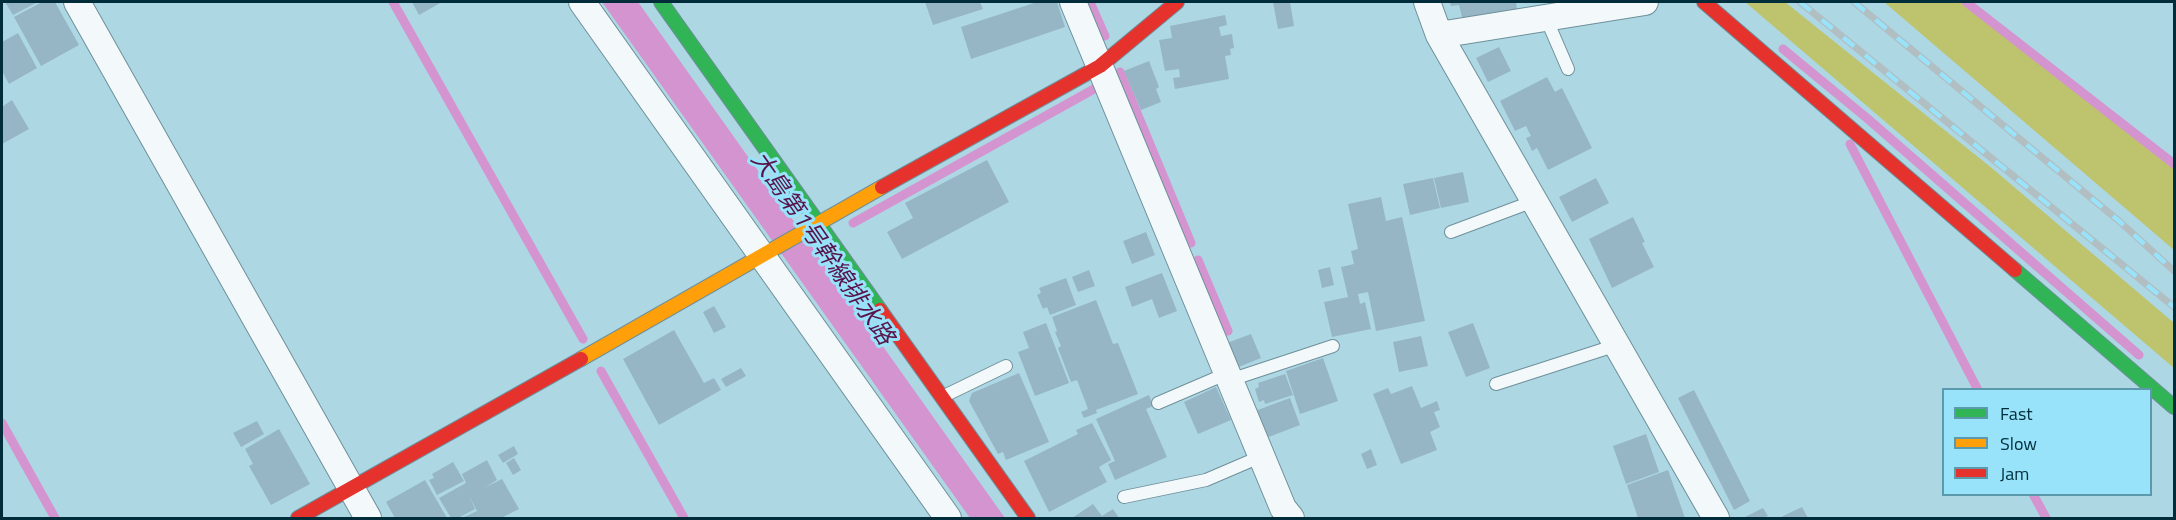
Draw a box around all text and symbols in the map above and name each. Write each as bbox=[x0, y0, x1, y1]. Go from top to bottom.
water label: 大島第1号幹線排水路 bbox=[743, 147, 899, 351]
legend bbox=[1942, 388, 2152, 496]
text: Fast bbox=[2000, 400, 2033, 427]
text: Slow bbox=[2000, 430, 2037, 457]
text: Jam bbox=[2000, 460, 2029, 487]

